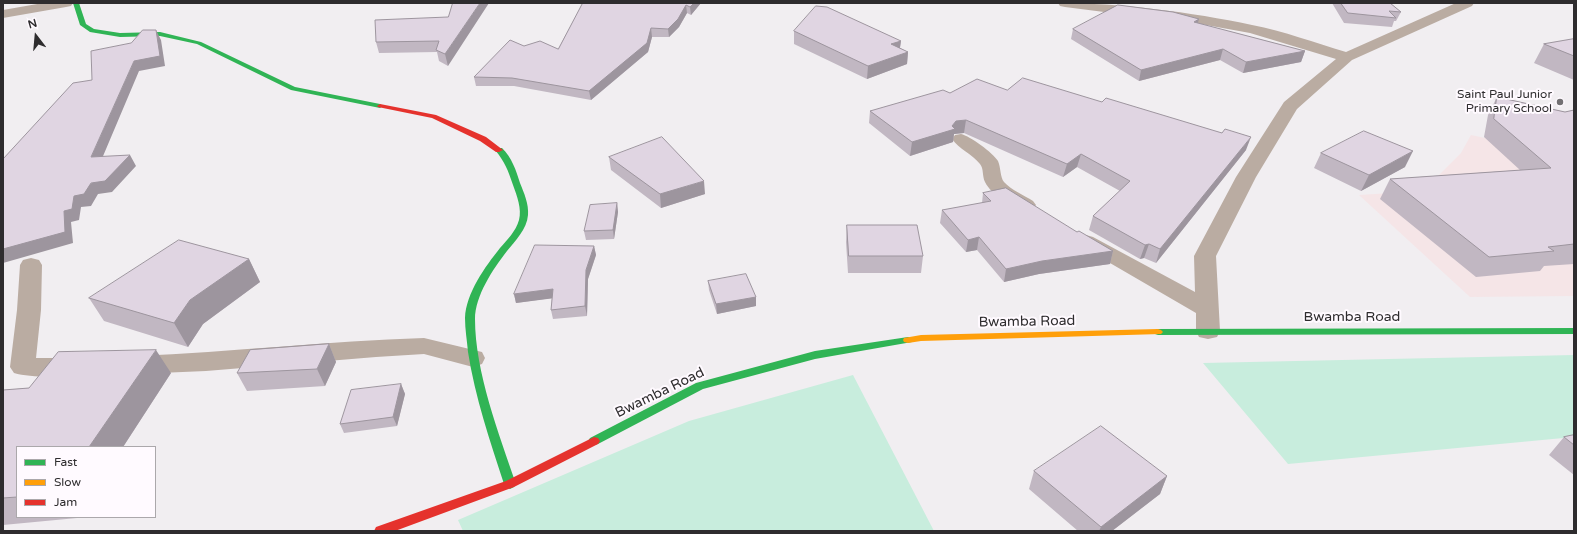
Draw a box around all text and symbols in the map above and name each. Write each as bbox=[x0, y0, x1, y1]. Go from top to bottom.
north arrow bbox=[16, 16, 56, 56]
text: N bbox=[27, 17, 39, 31]
place label: Saint Paul Junior Primary School bbox=[1457, 88, 1552, 116]
marker: Saint Paul Junior Primary School bbox=[1555, 97, 1565, 107]
street label: Bwamba Road bbox=[1304, 309, 1400, 325]
street label: Bwamba Road bbox=[978, 313, 1076, 331]
street label: Bwamba Road bbox=[613, 364, 707, 422]
legend bbox=[16, 446, 156, 518]
text: Fast bbox=[54, 455, 77, 469]
text: Slow bbox=[54, 475, 81, 489]
text: Jam bbox=[54, 495, 77, 509]

